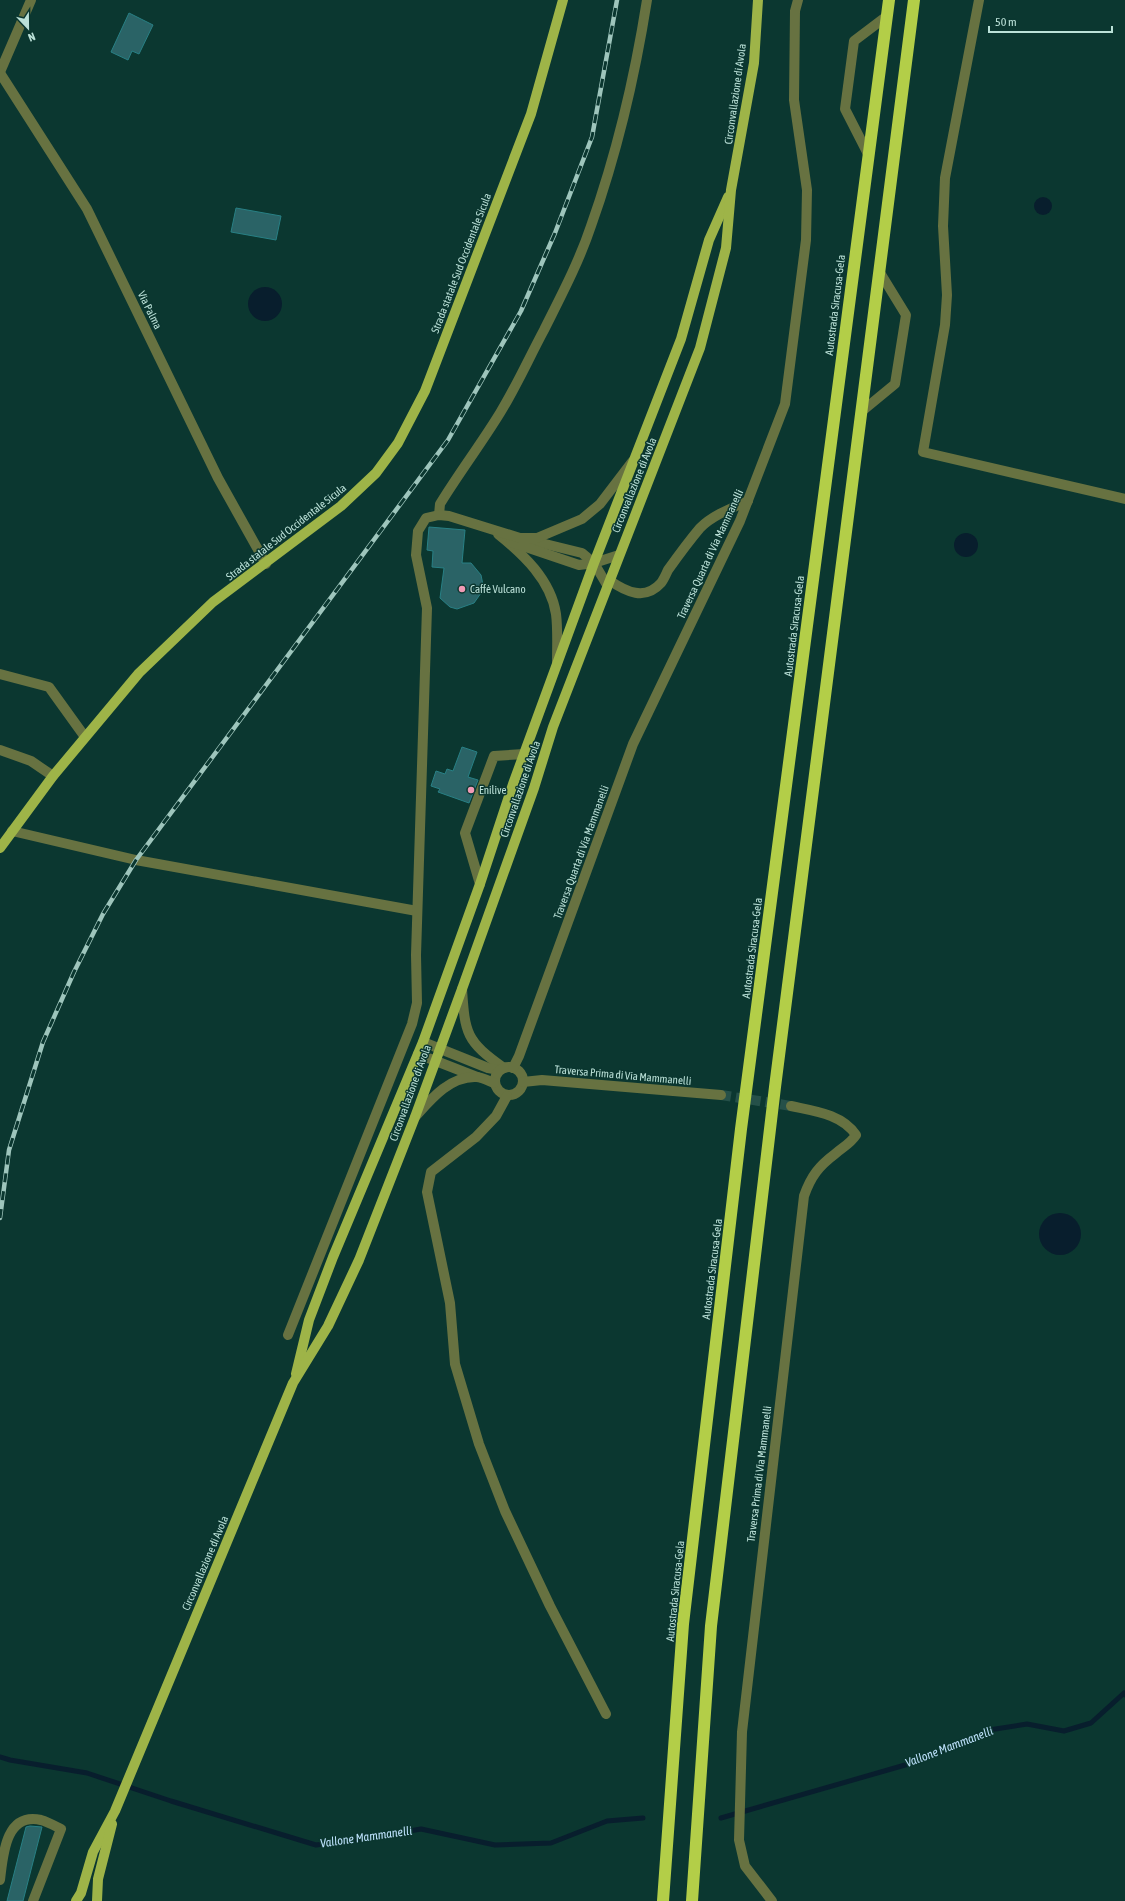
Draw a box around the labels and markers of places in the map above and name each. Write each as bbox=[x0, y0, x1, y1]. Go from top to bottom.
place label: Caffè Vulcano bbox=[470, 583, 526, 595]
marker: Caffè Vulcano bbox=[457, 584, 467, 594]
place label: Enilive bbox=[479, 784, 506, 796]
marker: Enilive bbox=[466, 785, 476, 795]

